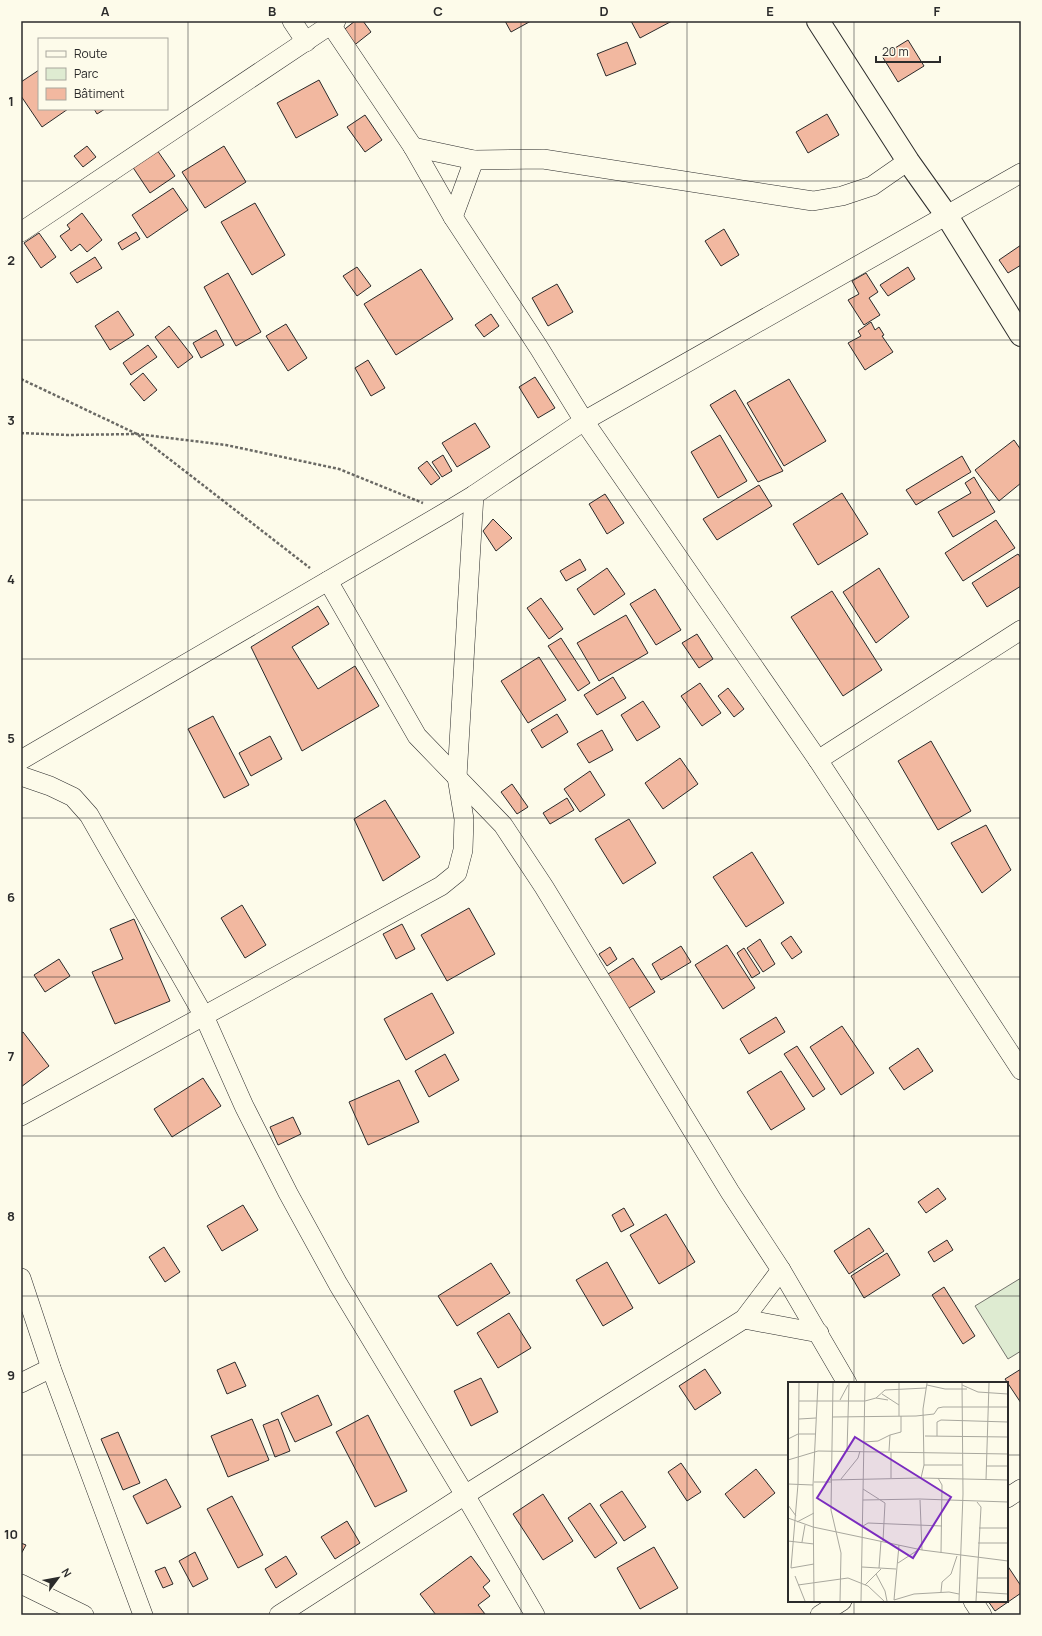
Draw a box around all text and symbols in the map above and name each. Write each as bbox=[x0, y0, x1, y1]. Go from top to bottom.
text: A bbox=[101, 2, 110, 20]
text: B bbox=[268, 2, 276, 20]
text: C bbox=[433, 2, 443, 20]
text: D bbox=[599, 2, 609, 20]
text: E bbox=[766, 2, 774, 20]
text: F bbox=[934, 2, 941, 20]
legend bbox=[38, 38, 168, 110]
scale bar bbox=[876, 38, 940, 64]
text: 20 m bbox=[882, 43, 909, 60]
text: Route bbox=[74, 45, 107, 62]
text: Parc bbox=[74, 65, 99, 82]
text: Bâtiment bbox=[74, 85, 125, 102]
text: 1 bbox=[8, 92, 14, 110]
text: 2 bbox=[7, 251, 15, 269]
text: 3 bbox=[7, 411, 15, 429]
text: 4 bbox=[7, 570, 15, 588]
text: 5 bbox=[7, 729, 15, 747]
text: 6 bbox=[7, 888, 15, 906]
text: 7 bbox=[8, 1047, 15, 1065]
text: 8 bbox=[7, 1207, 15, 1225]
text: 9 bbox=[7, 1366, 15, 1384]
inset map bbox=[788, 1382, 1008, 1602]
text: 10 bbox=[4, 1525, 18, 1543]
north arrow bbox=[38, 1558, 78, 1598]
text: N bbox=[58, 1565, 75, 1580]

